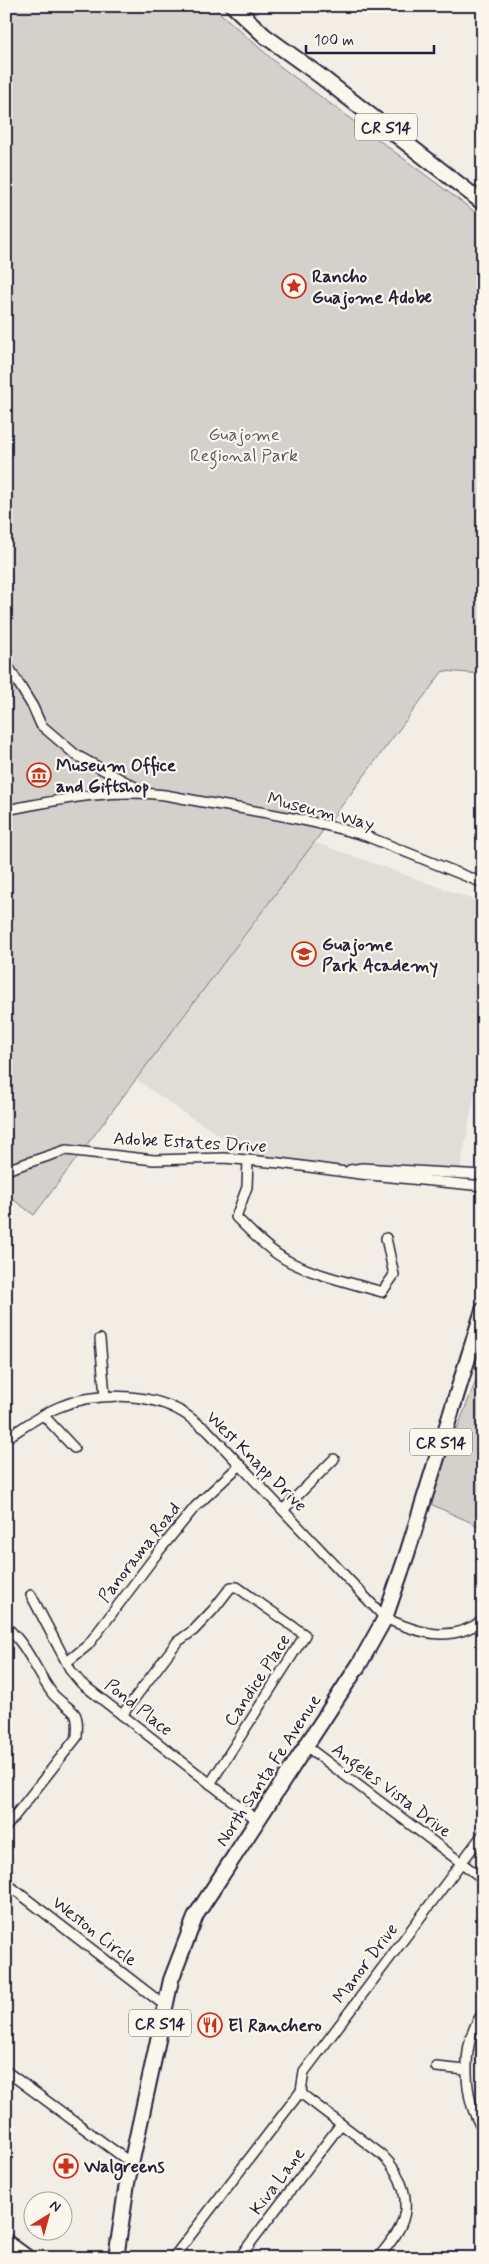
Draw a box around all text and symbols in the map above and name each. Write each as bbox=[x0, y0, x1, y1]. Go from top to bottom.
scale bar bbox=[306, 22, 434, 54]
text: 100 m bbox=[314, 31, 354, 51]
road number: CR S14 bbox=[355, 114, 417, 140]
place label: Rancho Guajome Adobe bbox=[312, 265, 433, 310]
place icon: Rancho Guajome Adobe bbox=[281, 273, 307, 299]
park label: Guajome Regional Park bbox=[190, 423, 298, 470]
place label: Museum Office and Giftshop bbox=[56, 754, 176, 799]
museum icon: Museum Office and Giftshop bbox=[26, 762, 52, 788]
street label: Museum Way bbox=[265, 787, 377, 837]
place label: Guajome Park Academy bbox=[322, 933, 438, 978]
school or university icon: Guajome Park Academy bbox=[291, 941, 317, 967]
street label: Adobe Estates Drive bbox=[113, 1127, 267, 1159]
street label: West Knapp Drive bbox=[201, 1406, 312, 1517]
road number: CR S14 bbox=[410, 1428, 472, 1455]
street label: Panorama Road bbox=[93, 1498, 187, 1608]
street label: Candice Place bbox=[219, 1630, 297, 1731]
street label: Pond Place bbox=[99, 1674, 177, 1742]
street label: North Santa Fe Avenue bbox=[211, 1690, 327, 1851]
street label: Angeles Vista Drive bbox=[325, 1738, 456, 1845]
street label: Weston Circle bbox=[47, 1891, 142, 1973]
street label: Manor Drive bbox=[328, 1919, 404, 2009]
road number: CR S14 bbox=[129, 2010, 191, 2036]
restaurant icon: El Ranchero bbox=[197, 2012, 223, 2038]
place label: El Ranchero bbox=[228, 2014, 322, 2038]
street label: Kiva Lane bbox=[245, 2143, 311, 2220]
pharmacy icon: Walgreens bbox=[53, 2153, 79, 2179]
place label: Walgreens bbox=[83, 2155, 165, 2181]
north arrow bbox=[22, 2192, 72, 2242]
text: N bbox=[46, 2196, 64, 2216]

